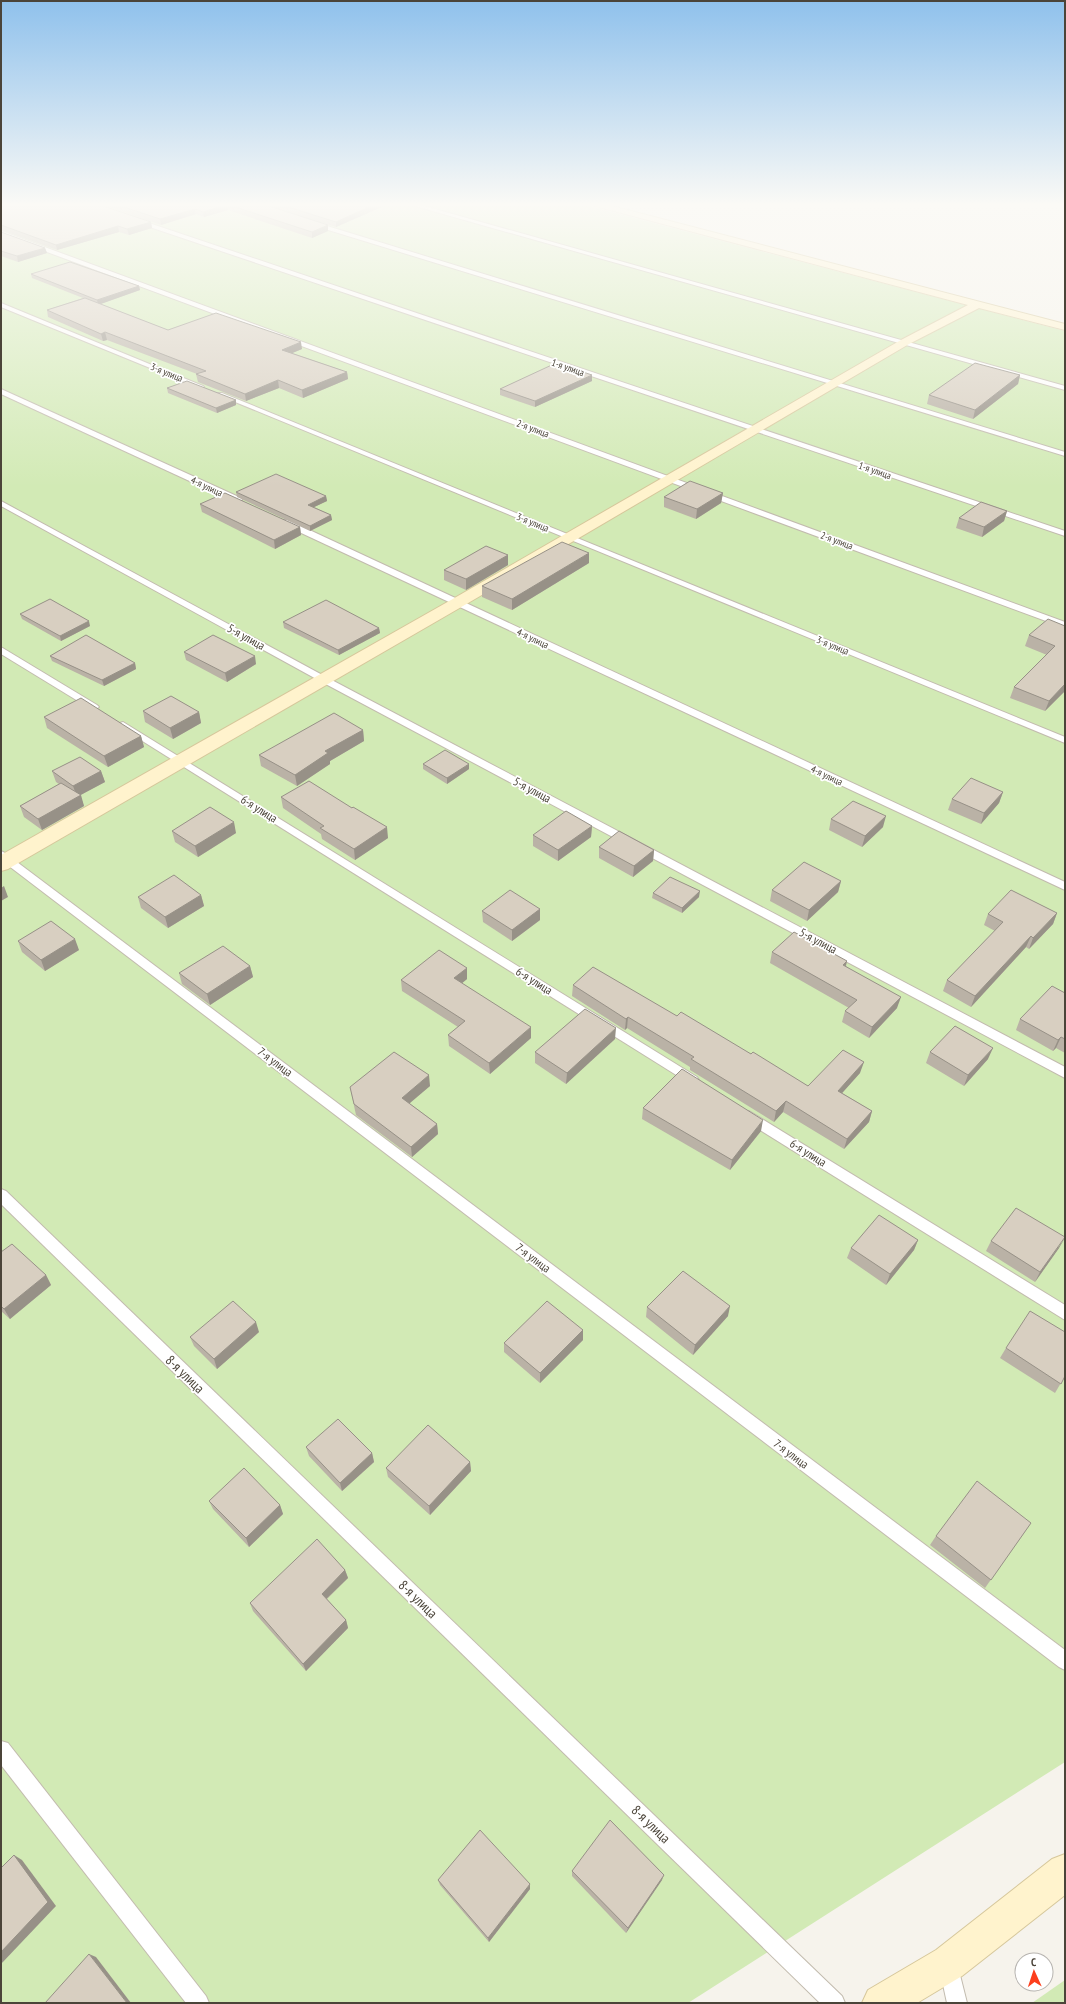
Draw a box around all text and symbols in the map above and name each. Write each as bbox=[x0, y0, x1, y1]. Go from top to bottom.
street label: 1-я улица bbox=[550, 356, 586, 379]
street label: 3-я улица bbox=[149, 360, 185, 385]
street label: 2-я улица bbox=[515, 417, 551, 440]
street label: 1-я улица bbox=[857, 459, 893, 482]
street label: 4-я улица bbox=[189, 473, 225, 500]
street label: 3-я улица bbox=[515, 510, 551, 535]
street label: 2-я улица bbox=[819, 529, 855, 552]
street label: 5-я улица bbox=[225, 620, 268, 653]
street label: 4-я улица bbox=[515, 625, 551, 652]
street label: 3-я улица bbox=[815, 633, 851, 658]
street label: 4-я улица bbox=[809, 762, 845, 789]
street label: 5-я улица bbox=[511, 773, 554, 806]
street label: 6-я улица bbox=[238, 791, 281, 826]
street label: 5-я улица bbox=[797, 924, 840, 957]
street label: 6-я улица bbox=[513, 963, 556, 998]
street label: 7-я улица bbox=[255, 1044, 296, 1080]
street label: 6-я улица bbox=[787, 1135, 830, 1170]
street label: 7-я улица bbox=[513, 1240, 554, 1276]
street label: 8-я улица bbox=[162, 1351, 208, 1397]
street label: 7-я улица bbox=[771, 1436, 812, 1472]
street label: 8-я улица bbox=[395, 1576, 441, 1622]
street label: 8-я улица bbox=[628, 1801, 674, 1847]
north arrow bbox=[1014, 1952, 1054, 1992]
text: С bbox=[1031, 1955, 1036, 1969]

